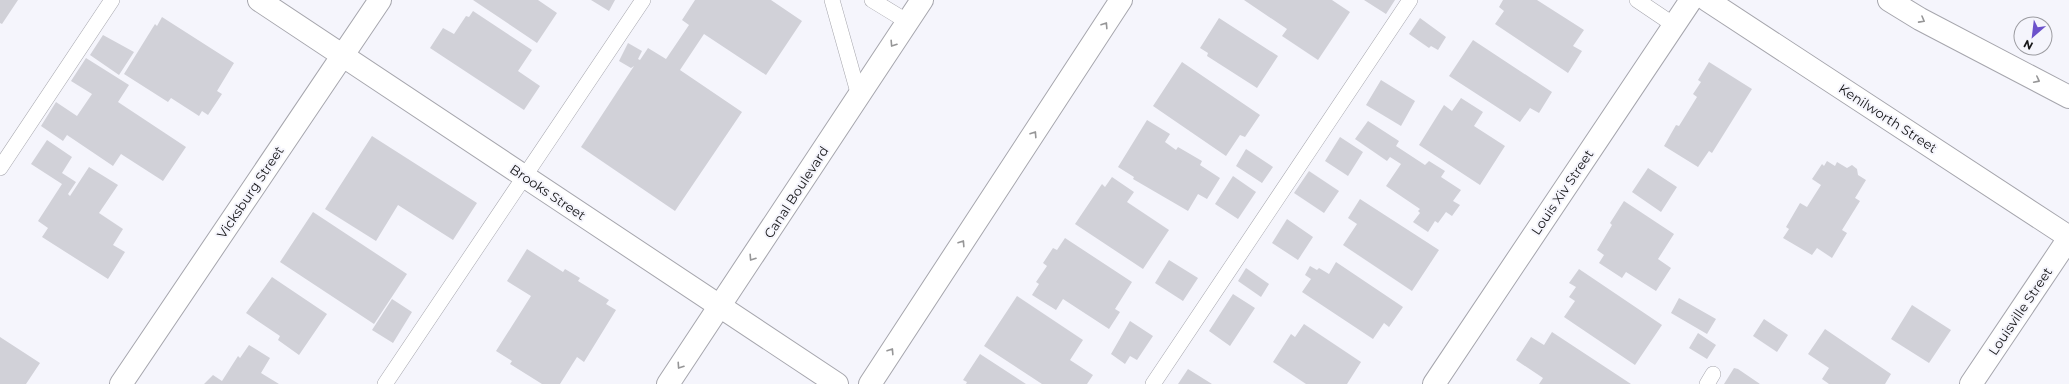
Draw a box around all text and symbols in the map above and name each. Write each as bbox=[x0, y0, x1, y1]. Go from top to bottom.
one-way arrow bbox=[1918, 15, 1925, 23]
north arrow bbox=[2013, 16, 2053, 56]
one-way arrow bbox=[1100, 22, 1108, 29]
text: N bbox=[2021, 37, 2036, 53]
one-way arrow bbox=[890, 40, 898, 47]
one-way arrow bbox=[2033, 75, 2041, 83]
street label: Kenilworth Street bbox=[1836, 80, 1940, 156]
one-way arrow bbox=[1029, 131, 1036, 138]
street label: Vicksburg Street bbox=[213, 143, 287, 241]
street label: Canal Boulevard bbox=[760, 143, 832, 241]
street label: Louis Xiv Street bbox=[1528, 146, 1596, 238]
street label: Brooks Street bbox=[507, 161, 589, 223]
one-way arrow bbox=[957, 240, 965, 247]
one-way arrow bbox=[749, 254, 757, 261]
street label: Louisville Street bbox=[1985, 264, 2055, 358]
one-way arrow bbox=[886, 349, 893, 356]
one-way arrow bbox=[677, 362, 685, 369]

